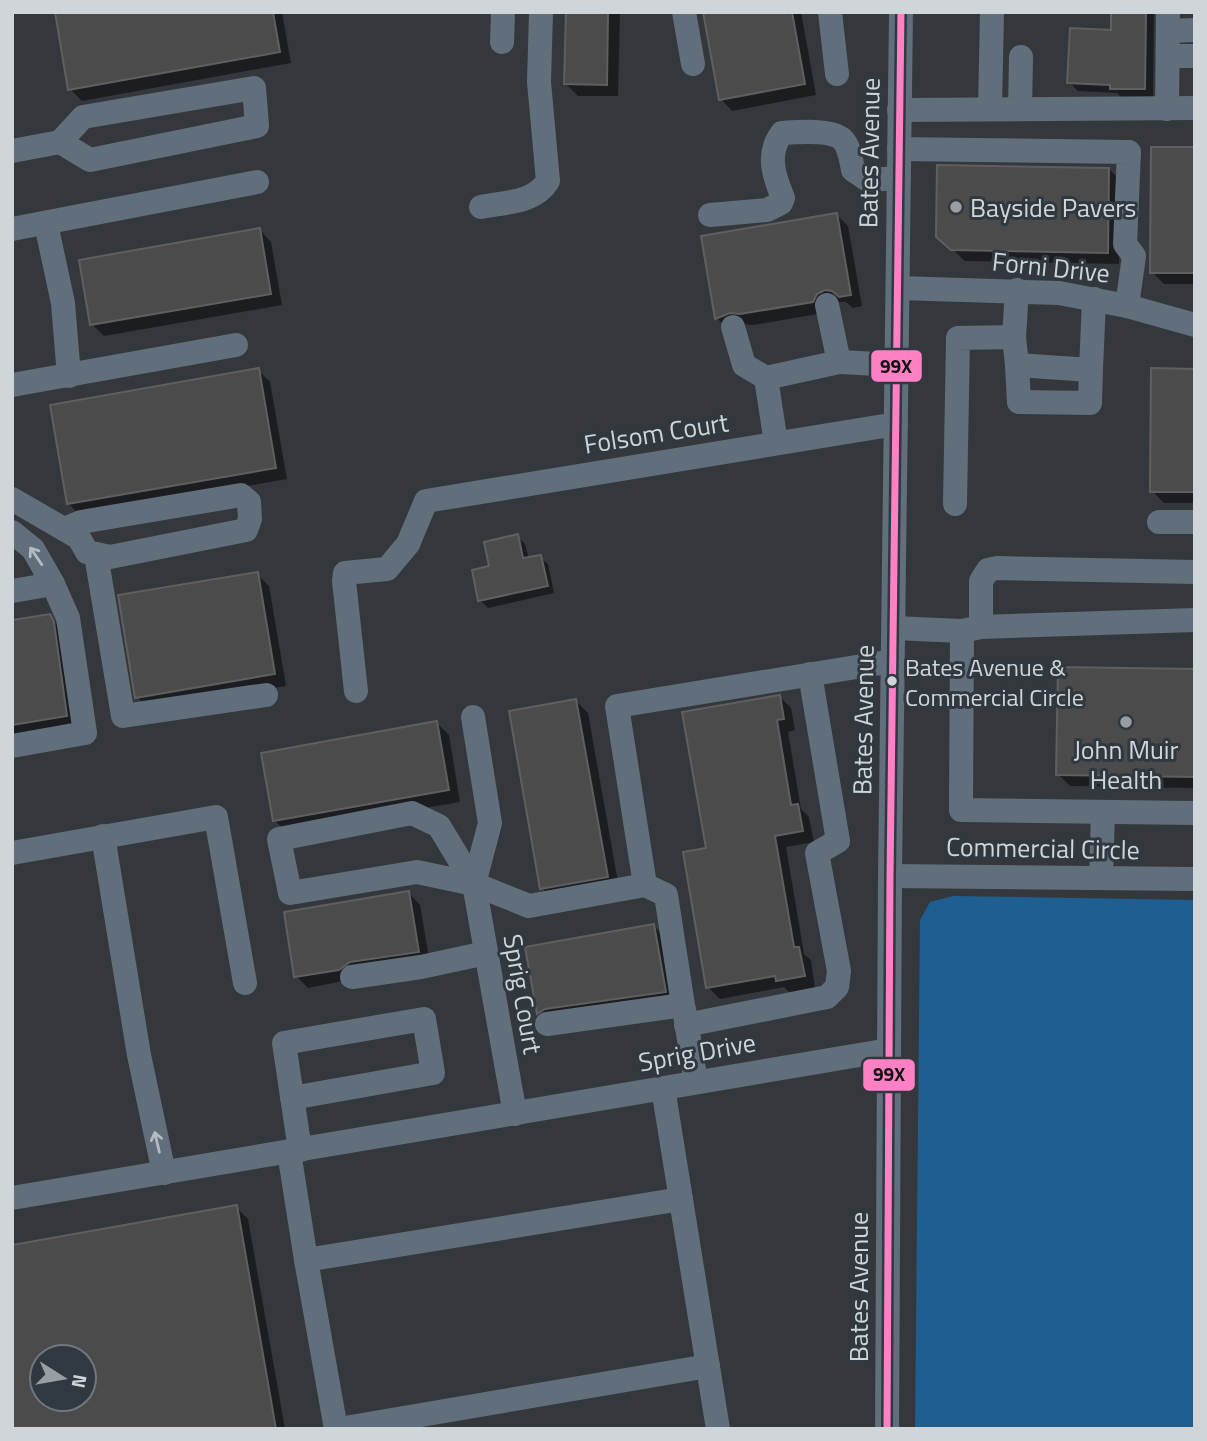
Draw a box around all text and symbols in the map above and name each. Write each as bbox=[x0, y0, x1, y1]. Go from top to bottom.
street label: Bates Avenue bbox=[848, 77, 890, 229]
place label: Bayside Pavers bbox=[970, 188, 1136, 227]
marker: Bayside Pavers bbox=[948, 199, 964, 215]
street label: Forni Drive bbox=[990, 241, 1112, 293]
line badge: 99X bbox=[870, 349, 923, 383]
text: 99X bbox=[880, 351, 912, 380]
street label: Folsom Court bbox=[581, 402, 731, 464]
one-way arrow bbox=[28, 547, 43, 566]
street label: Bates Avenue bbox=[842, 644, 884, 796]
place label: Bates Avenue & Commercial Circle bbox=[905, 649, 1084, 715]
marker: Bates Avenue & Commercial Circle bbox=[885, 674, 899, 688]
marker: John Muir Health bbox=[1118, 714, 1134, 730]
place label: John Muir Health bbox=[1073, 730, 1179, 799]
street label: Commercial Circle bbox=[946, 827, 1140, 869]
street label: Sprig Court bbox=[493, 931, 553, 1057]
street label: Sprig Drive bbox=[635, 1023, 759, 1081]
line badge: 99X bbox=[862, 1058, 916, 1092]
text: 99X bbox=[873, 1059, 905, 1088]
one-way arrow bbox=[150, 1131, 163, 1154]
street label: Bates Avenue bbox=[839, 1212, 878, 1362]
north arrow bbox=[28, 1343, 98, 1413]
text: N bbox=[65, 1372, 96, 1391]

